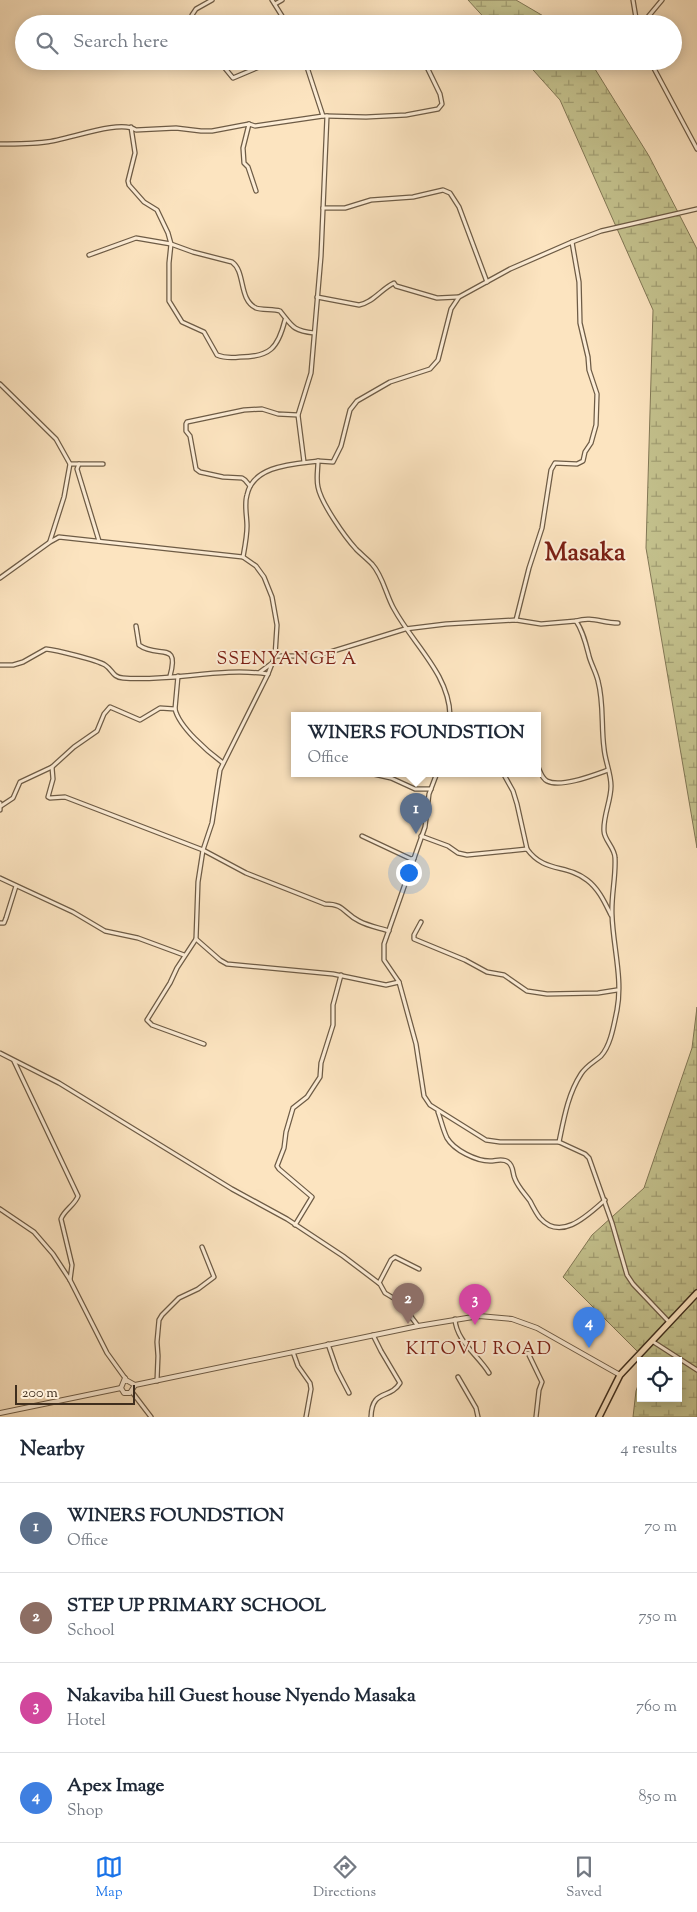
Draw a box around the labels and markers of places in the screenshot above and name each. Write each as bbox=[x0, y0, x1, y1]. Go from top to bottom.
pin: 1 bbox=[400, 793, 432, 834]
pin: 2 bbox=[392, 1283, 424, 1324]
pin: 3 bbox=[459, 1284, 491, 1325]
pin: 4 bbox=[573, 1307, 605, 1348]

